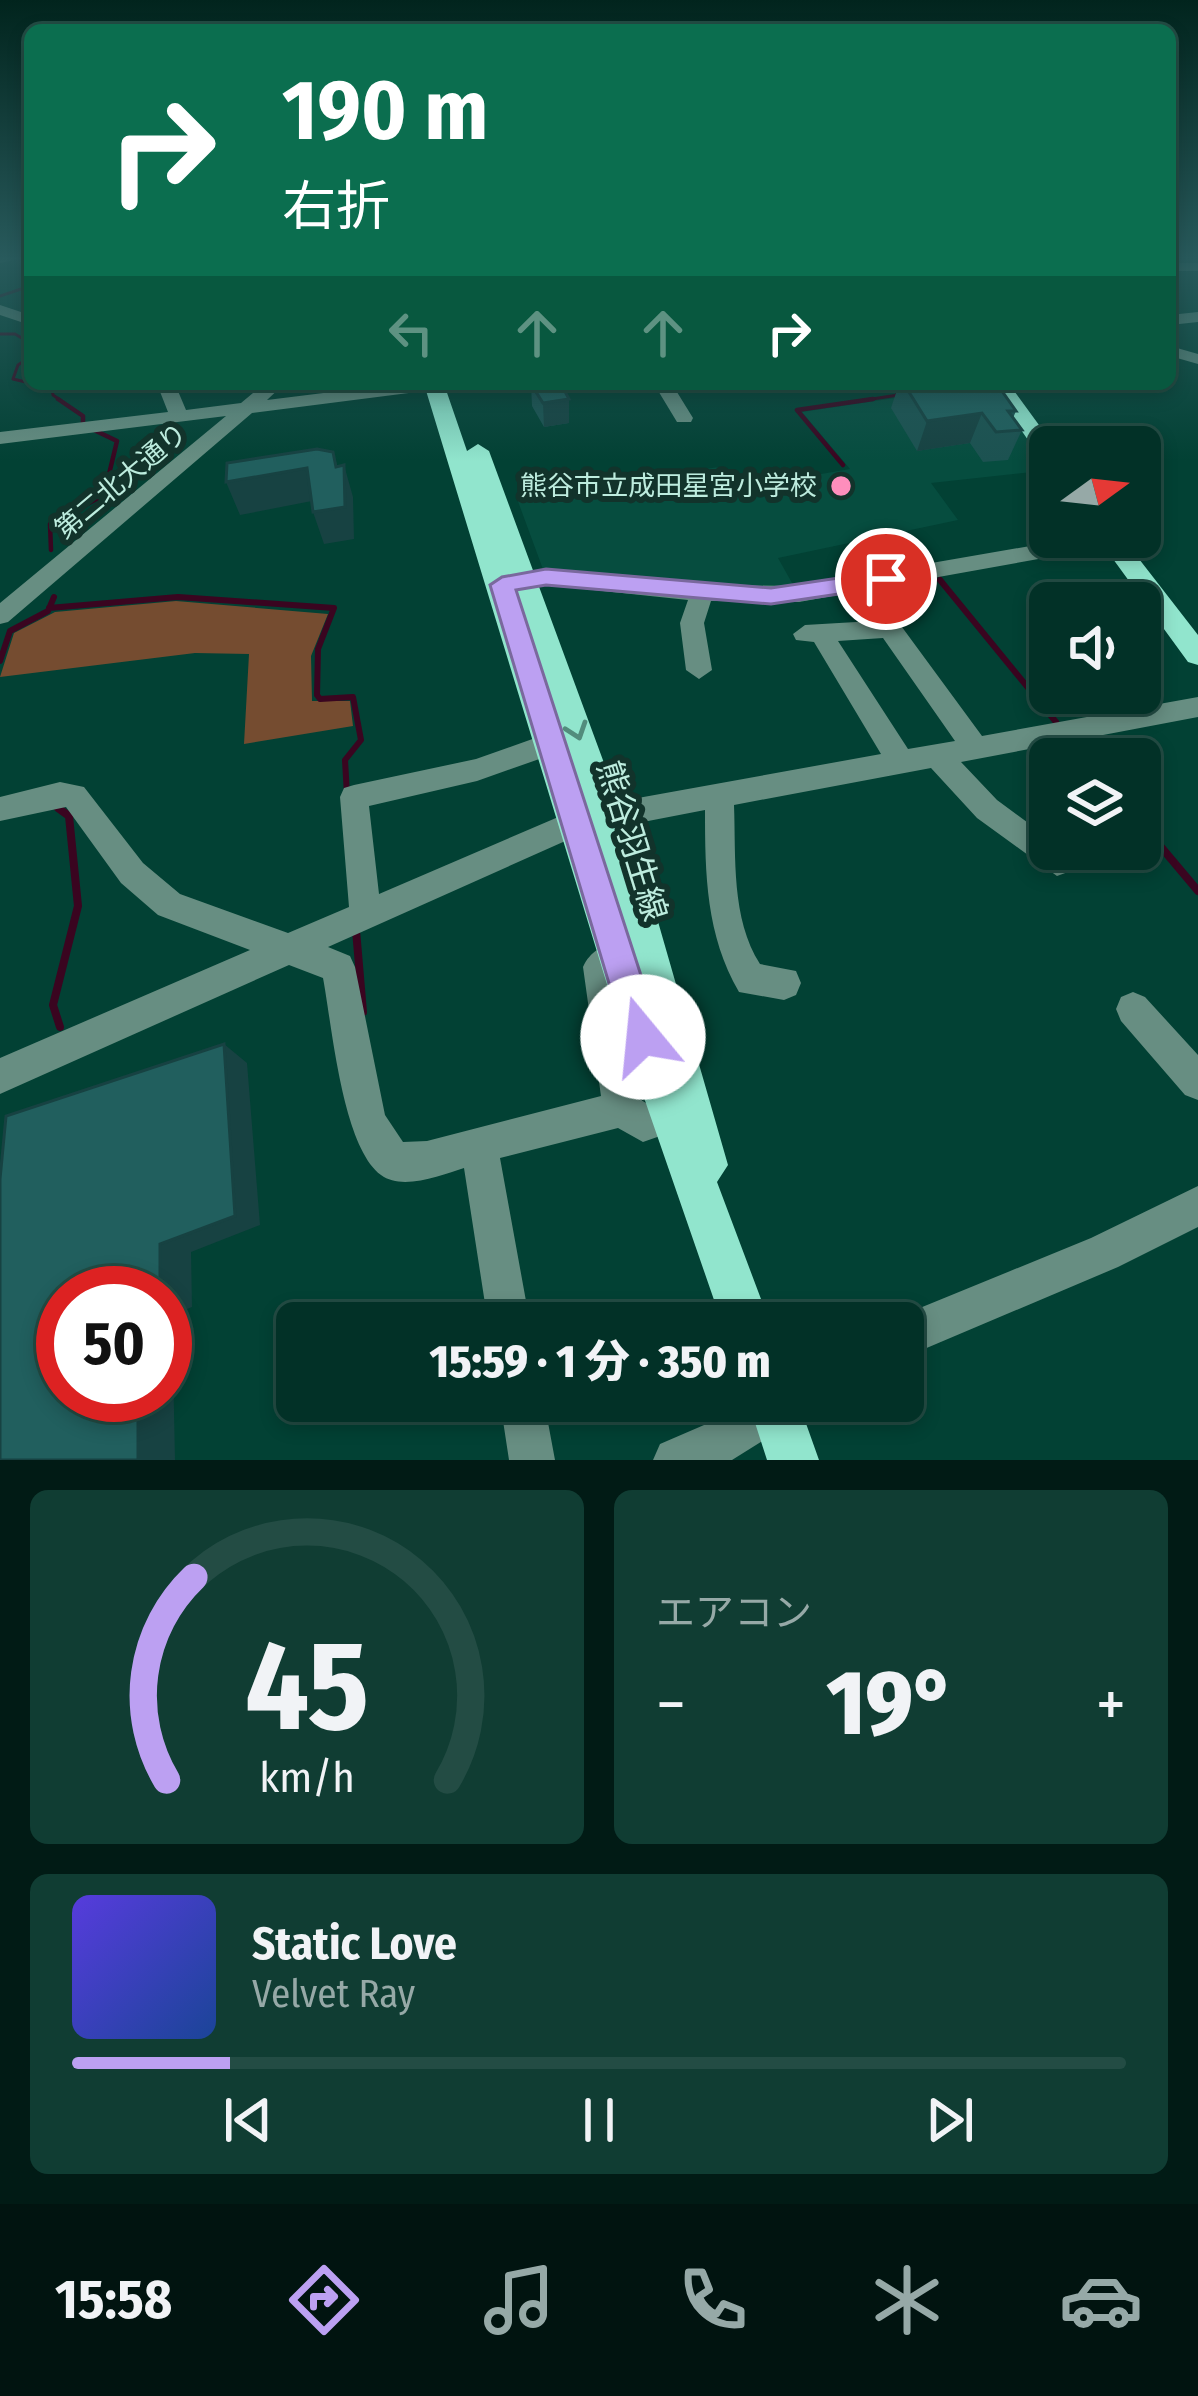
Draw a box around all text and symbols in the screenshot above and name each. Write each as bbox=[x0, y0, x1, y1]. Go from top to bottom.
text: 190 m bbox=[282, 60, 488, 161]
icon: right bbox=[84, 72, 240, 228]
text: 右折 bbox=[282, 175, 390, 239]
icon: left bbox=[378, 300, 444, 366]
icon: ahead bbox=[504, 300, 570, 366]
icon: ahead bbox=[630, 300, 696, 366]
icon: right bbox=[756, 300, 822, 366]
street label: 第二北大通り bbox=[49, 417, 193, 545]
north arrow bbox=[1029, 426, 1161, 558]
map controls bbox=[1029, 426, 1161, 870]
place label: 熊谷市立成田星宮小学校 bbox=[520, 470, 817, 502]
marker: 熊谷市立成田星宮小学校 bbox=[828, 473, 854, 499]
pin bbox=[835, 528, 937, 630]
icon: arrive bbox=[853, 546, 919, 612]
button: sound bbox=[1029, 582, 1161, 714]
one-way arrow bbox=[563, 719, 587, 740]
button: layers bbox=[1029, 738, 1161, 870]
street label: 熊谷羽生線 bbox=[589, 756, 675, 926]
position arrow bbox=[580, 974, 706, 1100]
speed limit sign: 50 bbox=[36, 1266, 192, 1422]
text: 15:59 · 1 分 · 350 m bbox=[429, 1335, 771, 1389]
text: エアコン bbox=[656, 1590, 812, 1636]
text: 45 bbox=[245, 1612, 369, 1762]
text: 19° bbox=[827, 1650, 955, 1758]
text: − bbox=[656, 1665, 686, 1744]
text: + bbox=[1096, 1665, 1126, 1744]
text: km/h bbox=[259, 1752, 355, 1803]
text: Static Love bbox=[252, 1917, 457, 1971]
text: Velvet Ray bbox=[252, 1971, 415, 2017]
icon: previous bbox=[215, 2087, 281, 2153]
icon: pause bbox=[566, 2087, 632, 2153]
icon: next bbox=[917, 2087, 983, 2153]
icon: directions bbox=[282, 2258, 366, 2342]
icon: music bbox=[477, 2258, 561, 2342]
icon: phone bbox=[671, 2258, 755, 2342]
icon: climate bbox=[865, 2258, 949, 2342]
icon: car bbox=[1059, 2258, 1143, 2342]
text: 15:58 bbox=[55, 2268, 172, 2332]

